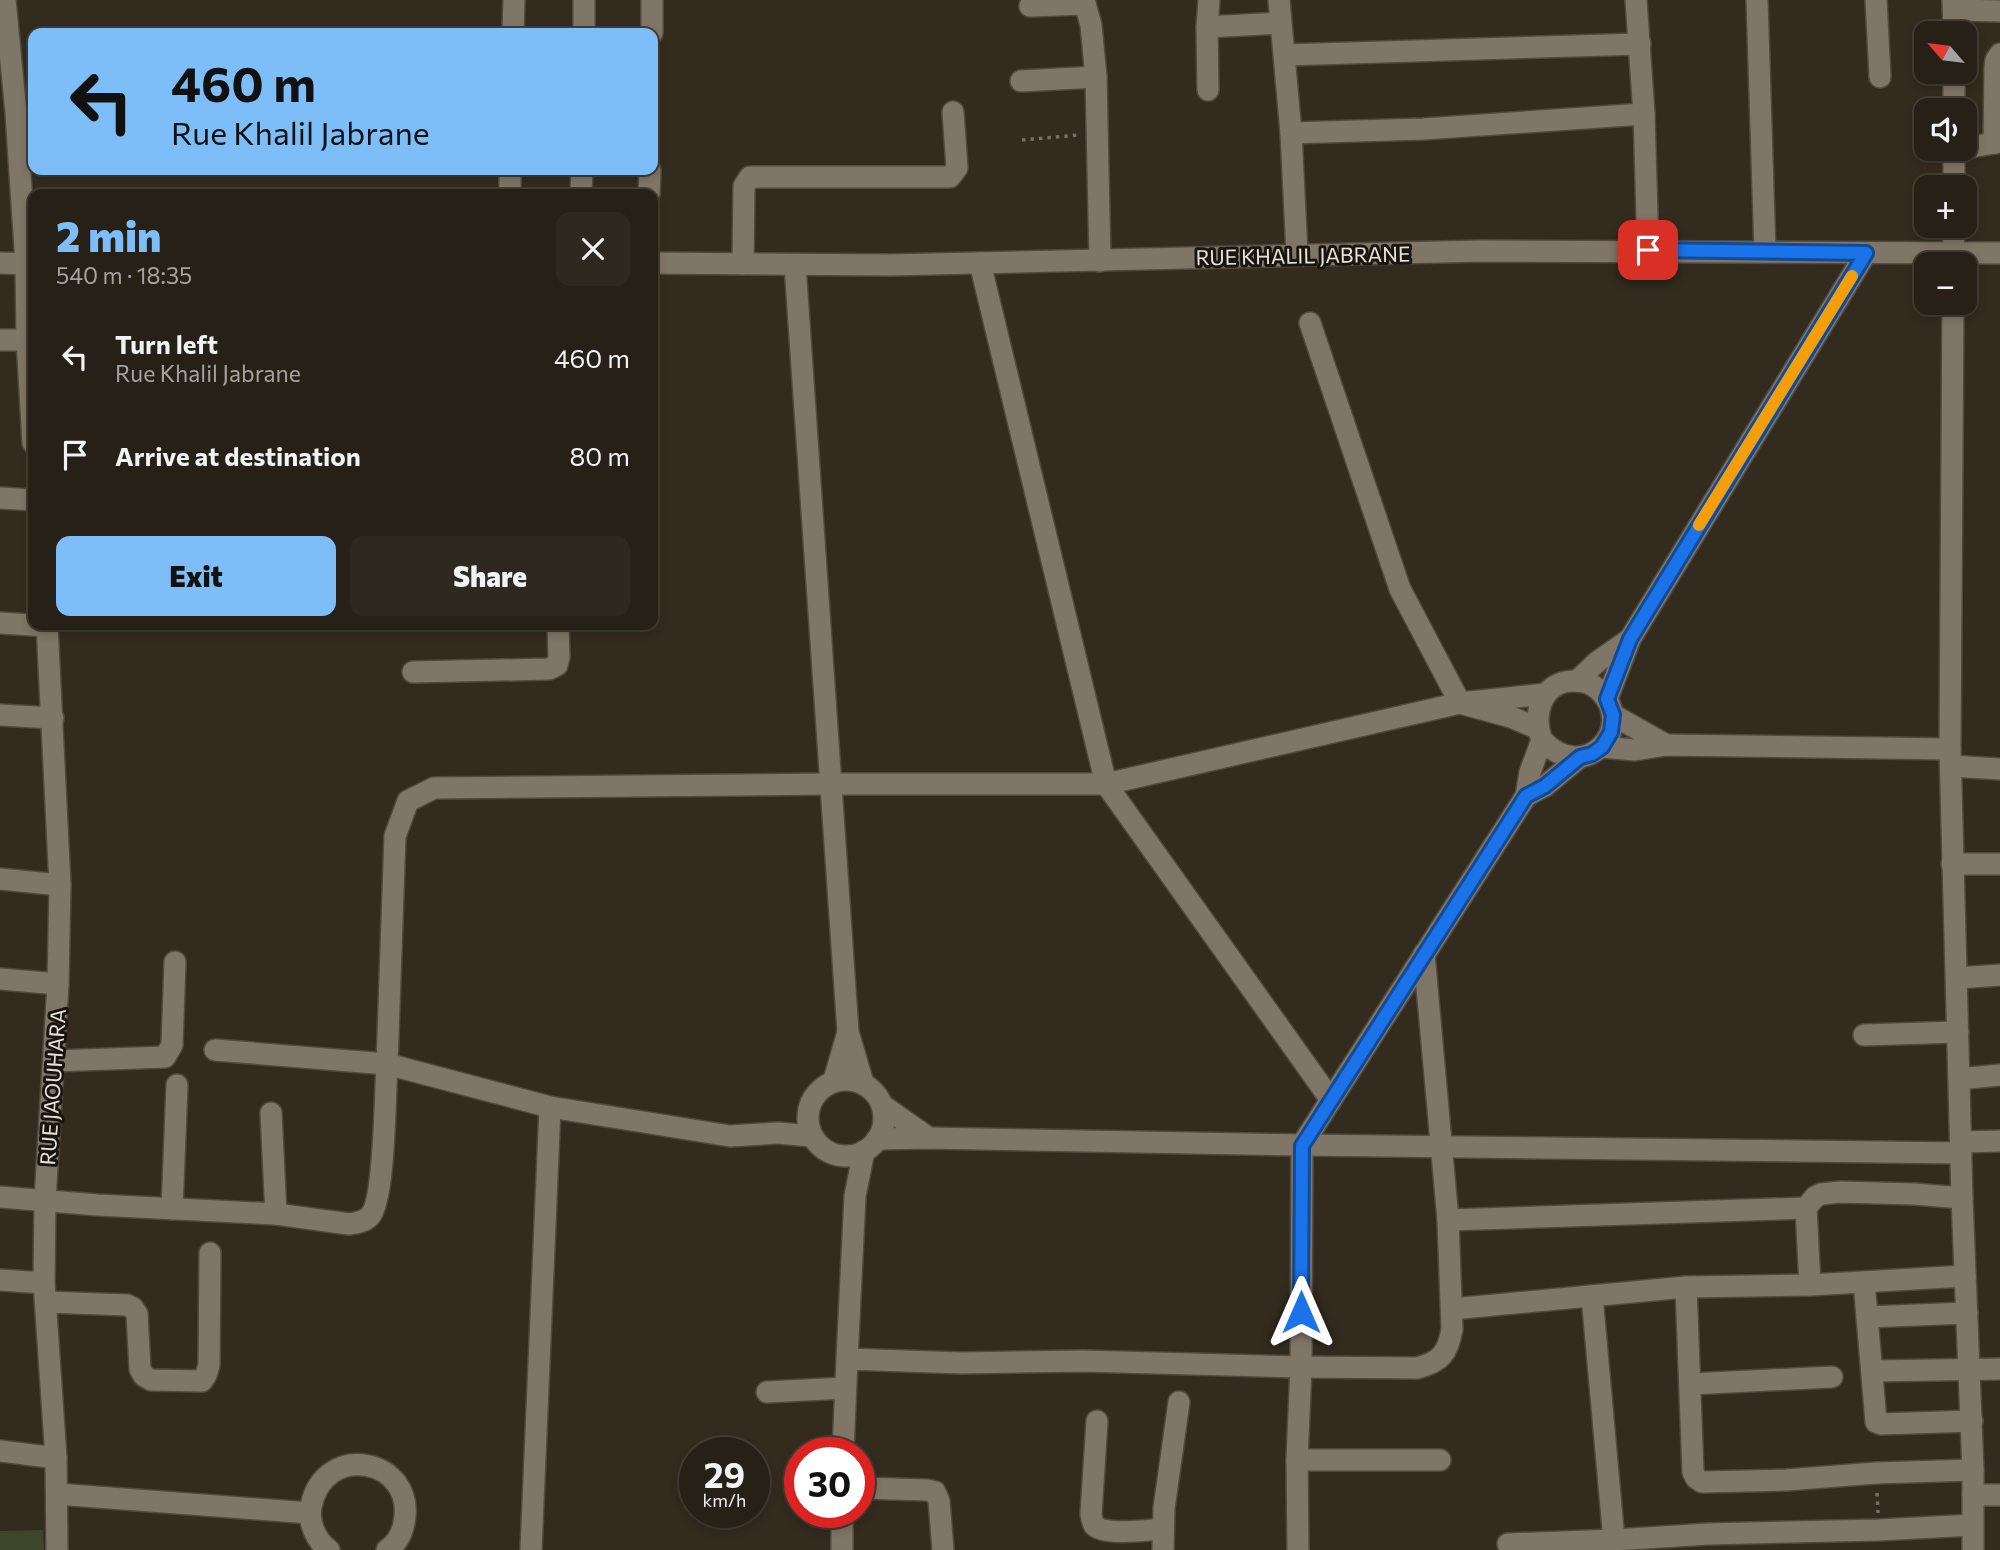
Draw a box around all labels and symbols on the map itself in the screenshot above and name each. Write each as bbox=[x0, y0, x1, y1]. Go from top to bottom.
north arrow bbox=[1914, 21, 1978, 84]
pin bbox=[1618, 220, 1678, 280]
street label: RUE KHALIL JABRANE bbox=[1195, 241, 1411, 269]
street label: RUE JAOUHARA bbox=[34, 1008, 70, 1166]
position arrow bbox=[1264, 1275, 1338, 1349]
speed limit sign: 30 bbox=[784, 1437, 875, 1528]

